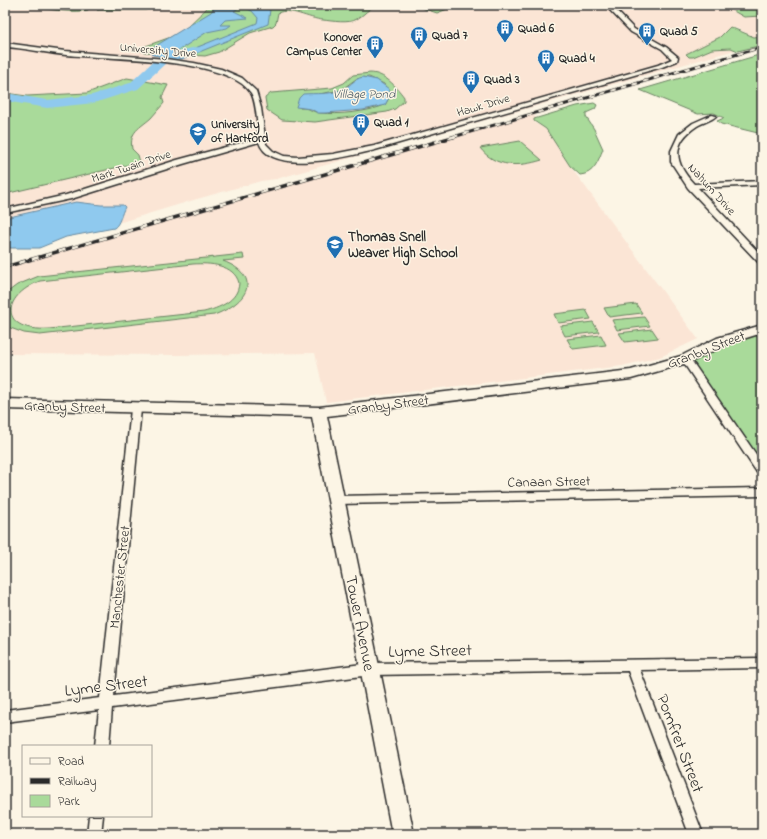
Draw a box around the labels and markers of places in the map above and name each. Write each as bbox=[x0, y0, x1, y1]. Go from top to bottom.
building icon: Quad 6 bbox=[495, 18, 515, 43]
place label: Quad 6 bbox=[518, 20, 555, 38]
building icon: Quad 5 bbox=[637, 21, 657, 46]
place label: Quad 5 bbox=[660, 23, 698, 41]
building icon: Quad 7 bbox=[409, 25, 429, 50]
place label: Quad 7 bbox=[432, 27, 469, 45]
place label: Konover Campus Center bbox=[286, 29, 362, 61]
building icon: Konover Campus Center bbox=[365, 34, 385, 59]
building icon: Quad 4 bbox=[536, 48, 556, 73]
place label: Quad 4 bbox=[559, 50, 595, 68]
building icon: Quad 3 bbox=[461, 69, 481, 94]
place label: Quad 3 bbox=[484, 71, 520, 89]
building icon: Quad 1 bbox=[351, 112, 371, 137]
place label: Quad 1 bbox=[374, 114, 409, 132]
place label: University of Hartford bbox=[211, 116, 269, 148]
school or university icon: University of Hartford bbox=[188, 121, 208, 146]
place label: Thomas Snell Weaver High School bbox=[348, 227, 458, 266]
school or university icon: Thomas Snell Weaver High School bbox=[325, 234, 345, 259]

